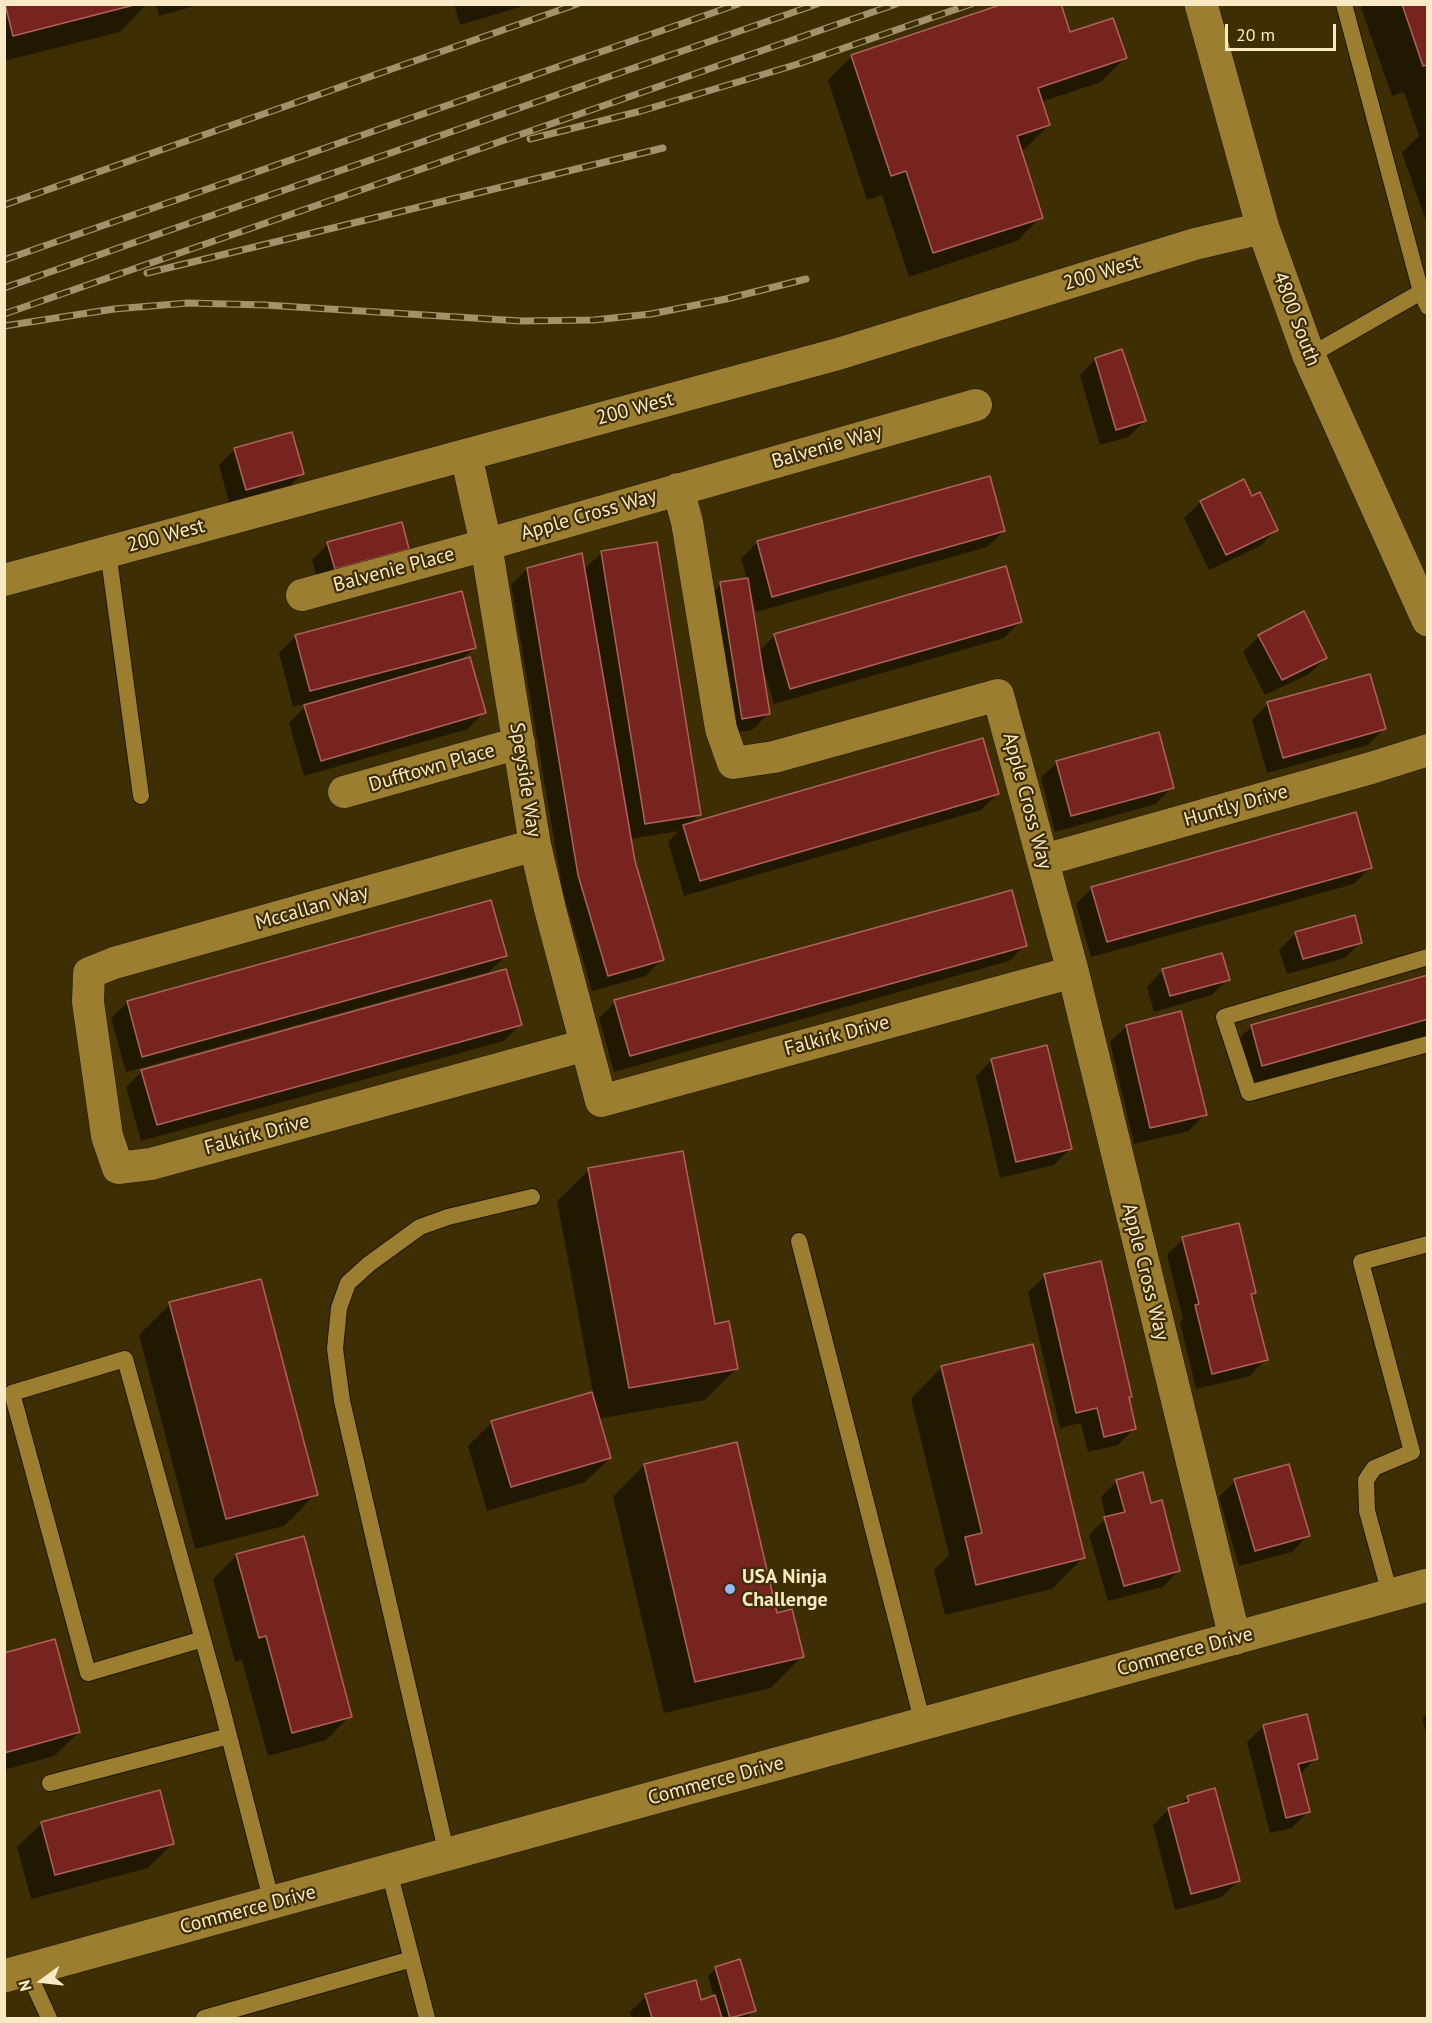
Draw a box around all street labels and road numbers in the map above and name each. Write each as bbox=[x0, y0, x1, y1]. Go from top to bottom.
street label: 200 West bbox=[1061, 250, 1143, 296]
street label: 4800 South bbox=[1267, 269, 1325, 369]
street label: 200 West bbox=[594, 387, 676, 431]
street label: Balvenie Way bbox=[769, 420, 885, 474]
street label: Apple Cross Way bbox=[518, 484, 660, 546]
street label: 200 West bbox=[125, 514, 207, 558]
street label: Balvenie Place bbox=[331, 542, 457, 598]
street label: Speyside Way bbox=[504, 721, 546, 839]
street label: Apple Cross Way bbox=[997, 730, 1057, 872]
street label: Dufftown Place bbox=[366, 739, 498, 797]
street label: Huntly Drive bbox=[1181, 780, 1291, 832]
street label: Mccallan Way bbox=[253, 880, 371, 936]
street label: Falkirk Drive bbox=[782, 1010, 892, 1062]
street label: Falkirk Drive bbox=[202, 1109, 312, 1161]
street label: Apple Cross Way bbox=[1116, 1201, 1174, 1343]
street label: Commerce Drive bbox=[1114, 1622, 1256, 1682]
street label: Commerce Drive bbox=[645, 1751, 787, 1811]
street label: Commerce Drive bbox=[177, 1880, 319, 1940]

